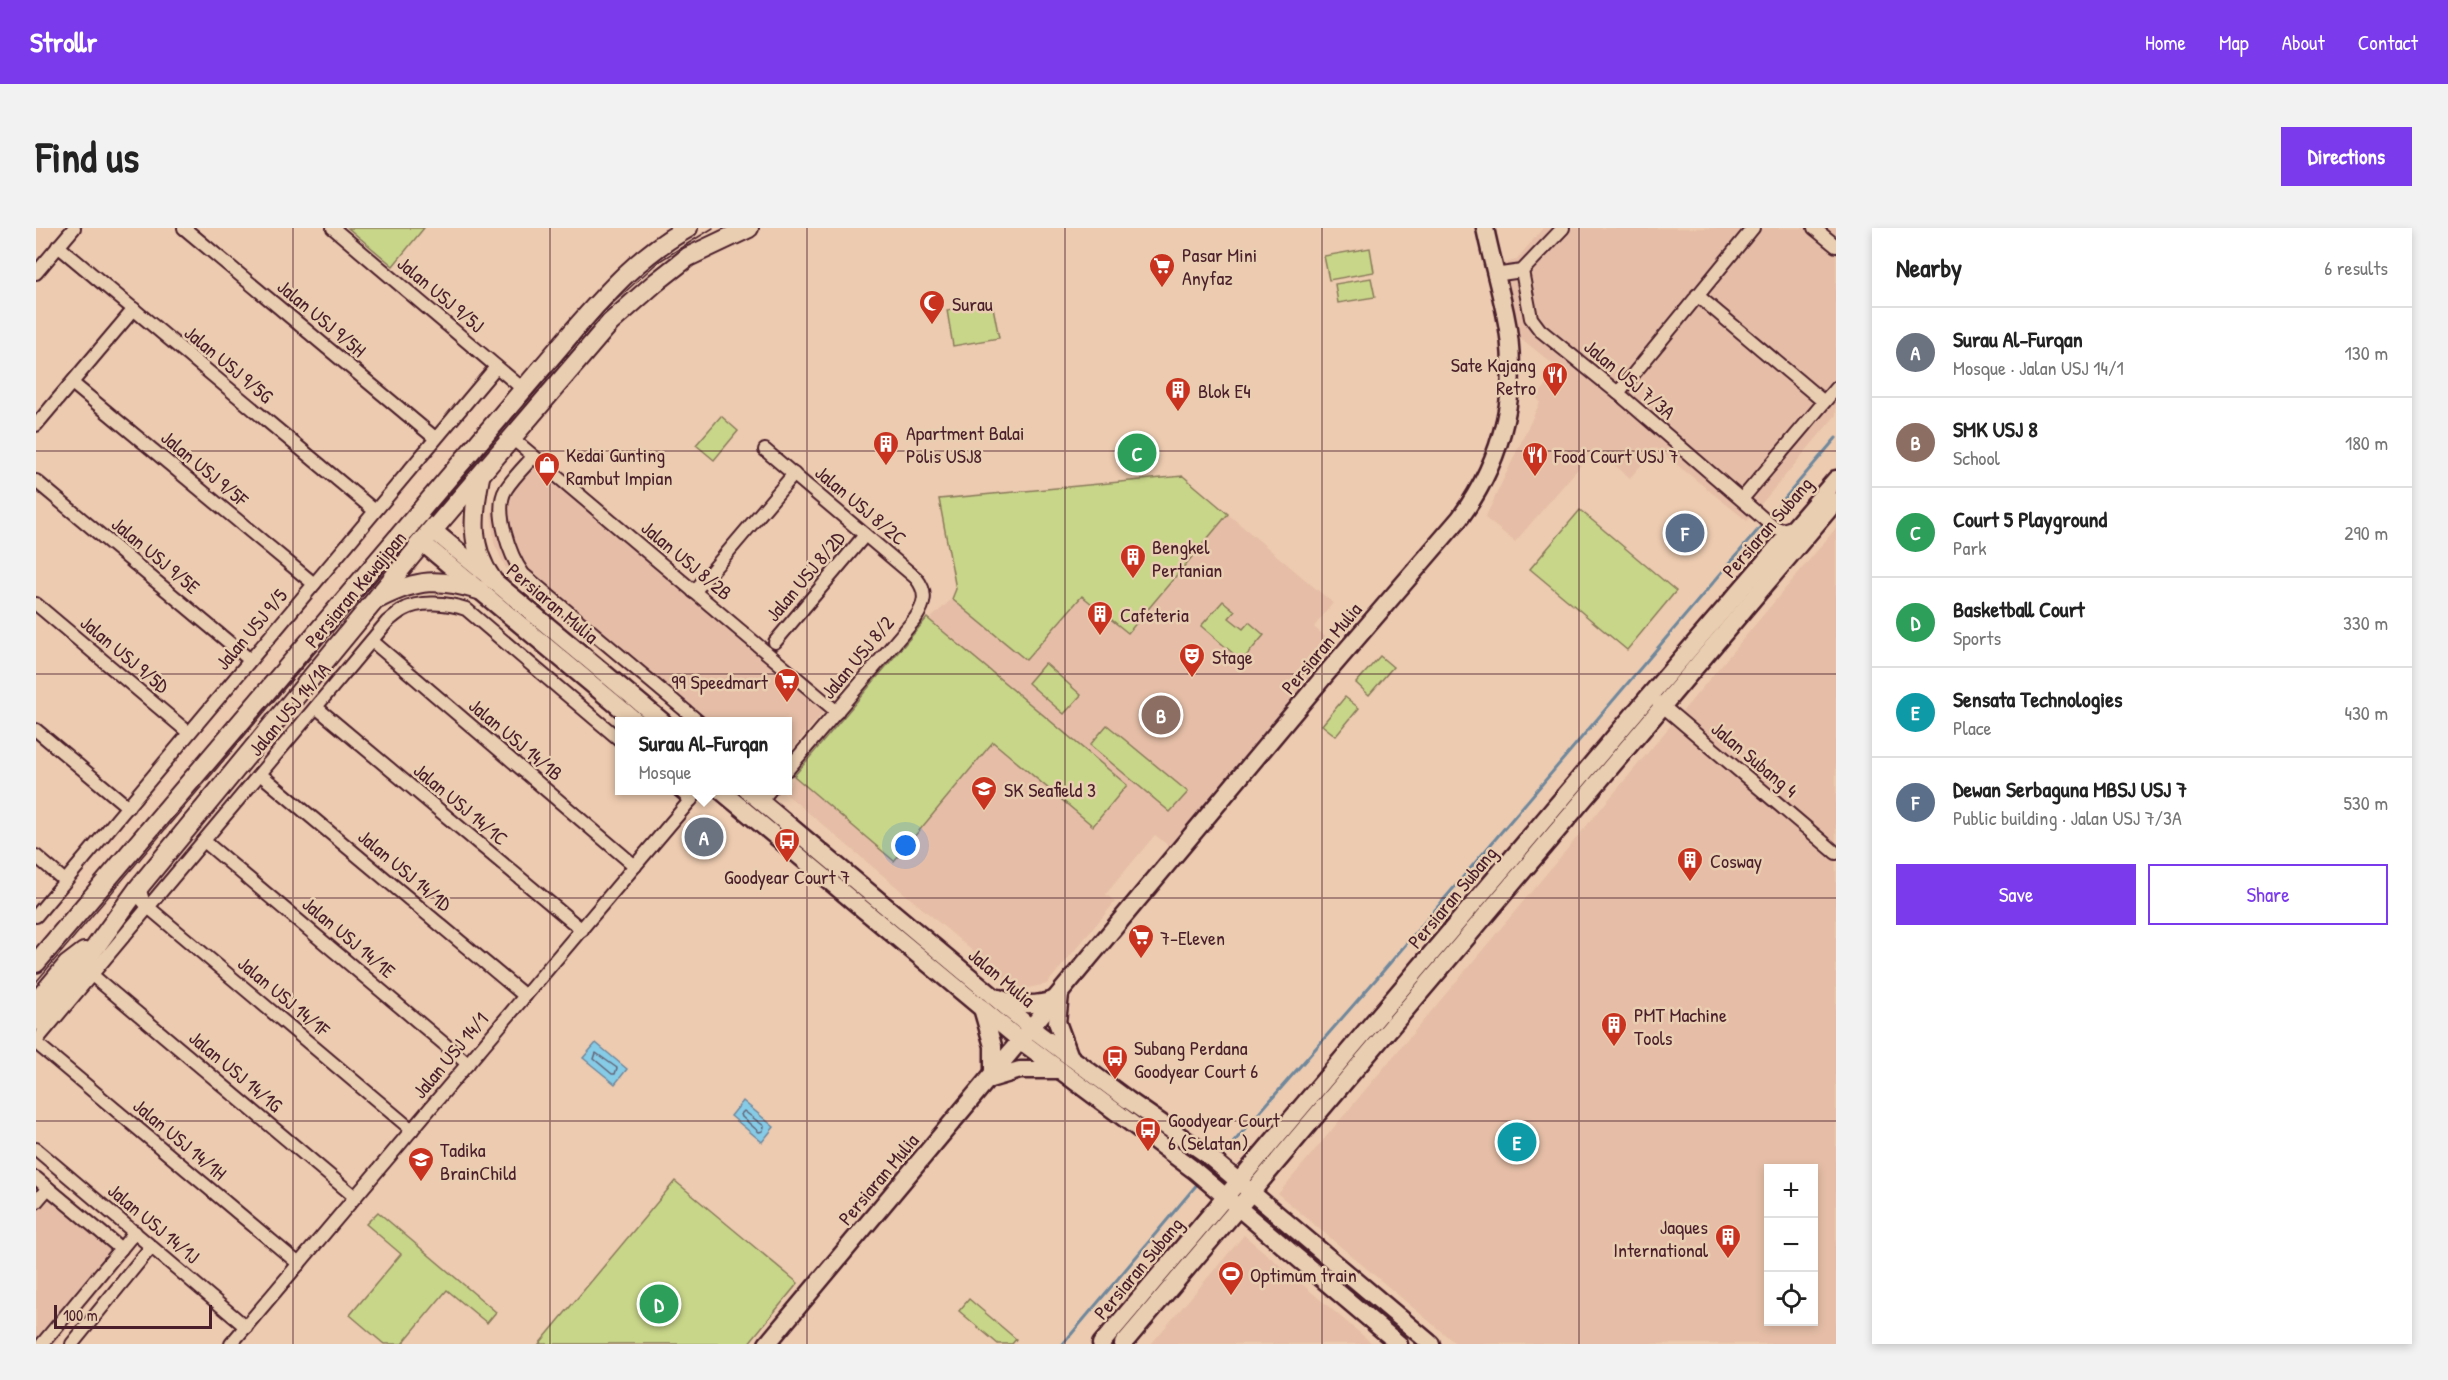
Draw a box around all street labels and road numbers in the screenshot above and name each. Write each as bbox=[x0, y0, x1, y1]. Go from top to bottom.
street label: Jalan USJ 9/5J bbox=[392, 250, 490, 338]
street label: Jalan USJ 9/5H bbox=[272, 273, 372, 363]
street label: Jalan USJ 9/5G bbox=[179, 319, 279, 409]
street label: Jalan USJ 7/3A bbox=[1579, 333, 1681, 425]
street label: Jalan USJ 9/5F bbox=[156, 424, 255, 513]
street label: Jalan USJ 8/2C bbox=[810, 459, 912, 551]
street label: Persiaran Subang bbox=[1716, 471, 1818, 583]
street label: Jalan USJ 9/5E bbox=[106, 510, 206, 600]
street label: Jalan USJ 8/2B bbox=[636, 514, 738, 606]
street label: Persiaran Kewajipan bbox=[298, 525, 412, 653]
street label: Jalan USJ 8/2D bbox=[759, 525, 851, 627]
street label: Persiaran Mulia bbox=[501, 557, 605, 649]
street label: Jalan USJ 9/5 bbox=[209, 582, 293, 675]
street label: Persiaran Mulia bbox=[1275, 596, 1367, 700]
street label: Jalan USJ 9/5D bbox=[75, 609, 175, 699]
street label: Jalan USJ 8/2 bbox=[814, 609, 900, 704]
street label: Jalan USJ 14/1A bbox=[242, 656, 336, 762]
street label: Jalan USJ 14/1B bbox=[463, 692, 569, 786]
street label: Jalan Subang 4 bbox=[1706, 715, 1804, 803]
street label: Jalan USJ 14/1C bbox=[408, 756, 514, 852]
street label: Jalan USJ 14/1D bbox=[353, 823, 458, 917]
street label: Persiaran Subang bbox=[1401, 840, 1503, 954]
street label: Jalan USJ 14/1E bbox=[297, 890, 401, 984]
street label: Jalan Mulia bbox=[963, 941, 1041, 1013]
street label: Jalan USJ 14/1F bbox=[232, 950, 336, 1043]
street label: Jalan USJ 14/1 bbox=[406, 1006, 494, 1104]
street label: Jalan USJ 14/1G bbox=[184, 1024, 289, 1118]
street label: Jalan USJ 14/1H bbox=[128, 1092, 232, 1186]
street label: Persiaran Mulia bbox=[832, 1127, 924, 1231]
street label: Jalan USJ 14/1J bbox=[102, 1177, 206, 1269]
street label: Persiaran Subang bbox=[1087, 1211, 1189, 1325]

